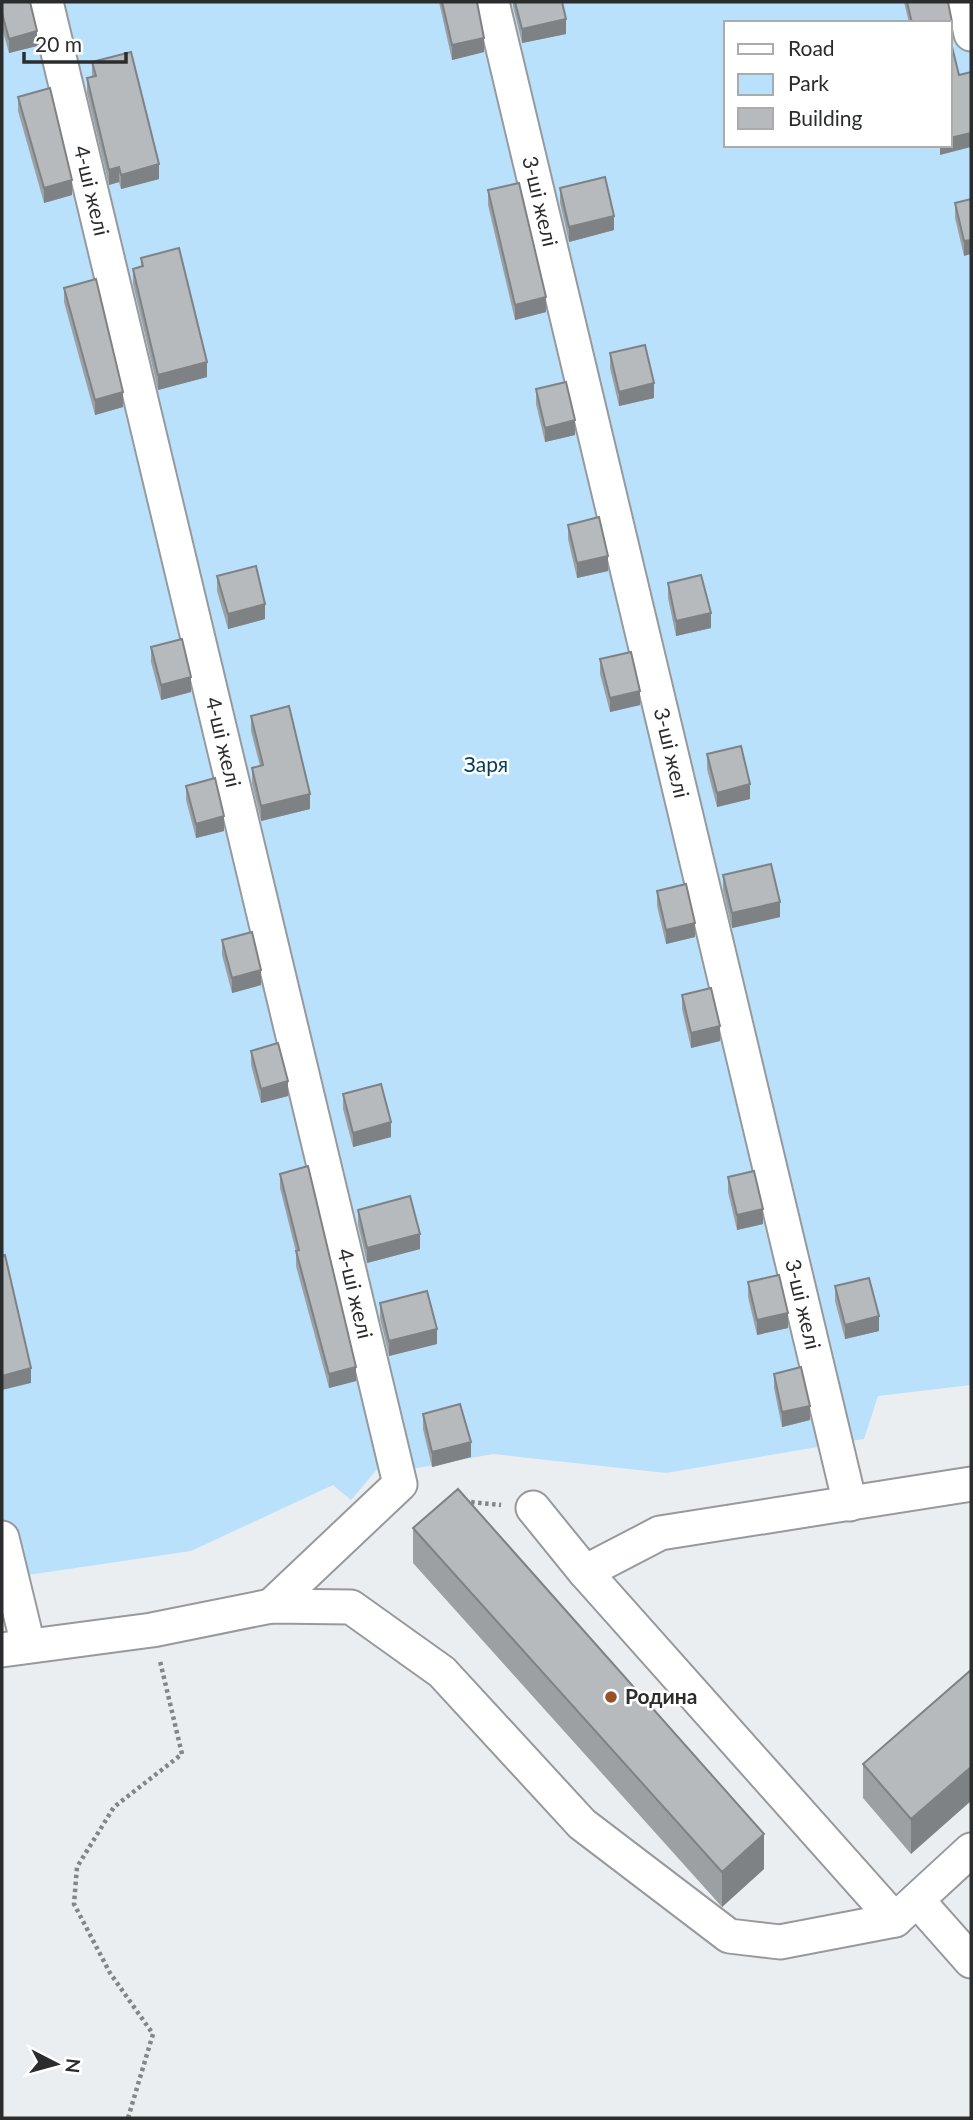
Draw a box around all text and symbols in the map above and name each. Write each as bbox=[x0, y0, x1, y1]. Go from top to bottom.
scale bar bbox=[24, 21, 126, 65]
legend bbox=[724, 21, 952, 147]
text: 20 m bbox=[35, 31, 82, 56]
text: Road bbox=[788, 35, 835, 60]
text: Park bbox=[788, 70, 829, 95]
text: Building bbox=[788, 105, 863, 130]
street label: 4-ші желі bbox=[70, 143, 115, 238]
street label: 3-ші желі bbox=[518, 153, 564, 249]
street label: 4-ші желі bbox=[201, 694, 247, 790]
street label: 3-ші желі bbox=[650, 705, 695, 800]
park label: Заря bbox=[464, 751, 508, 776]
street label: 4-ші желі bbox=[333, 1246, 379, 1341]
street label: 3-ші желі bbox=[781, 1256, 827, 1352]
place label: Родина bbox=[625, 1683, 697, 1708]
marker: Родина bbox=[603, 1689, 619, 1705]
north arrow bbox=[21, 2029, 91, 2099]
text: N bbox=[61, 2057, 86, 2074]

